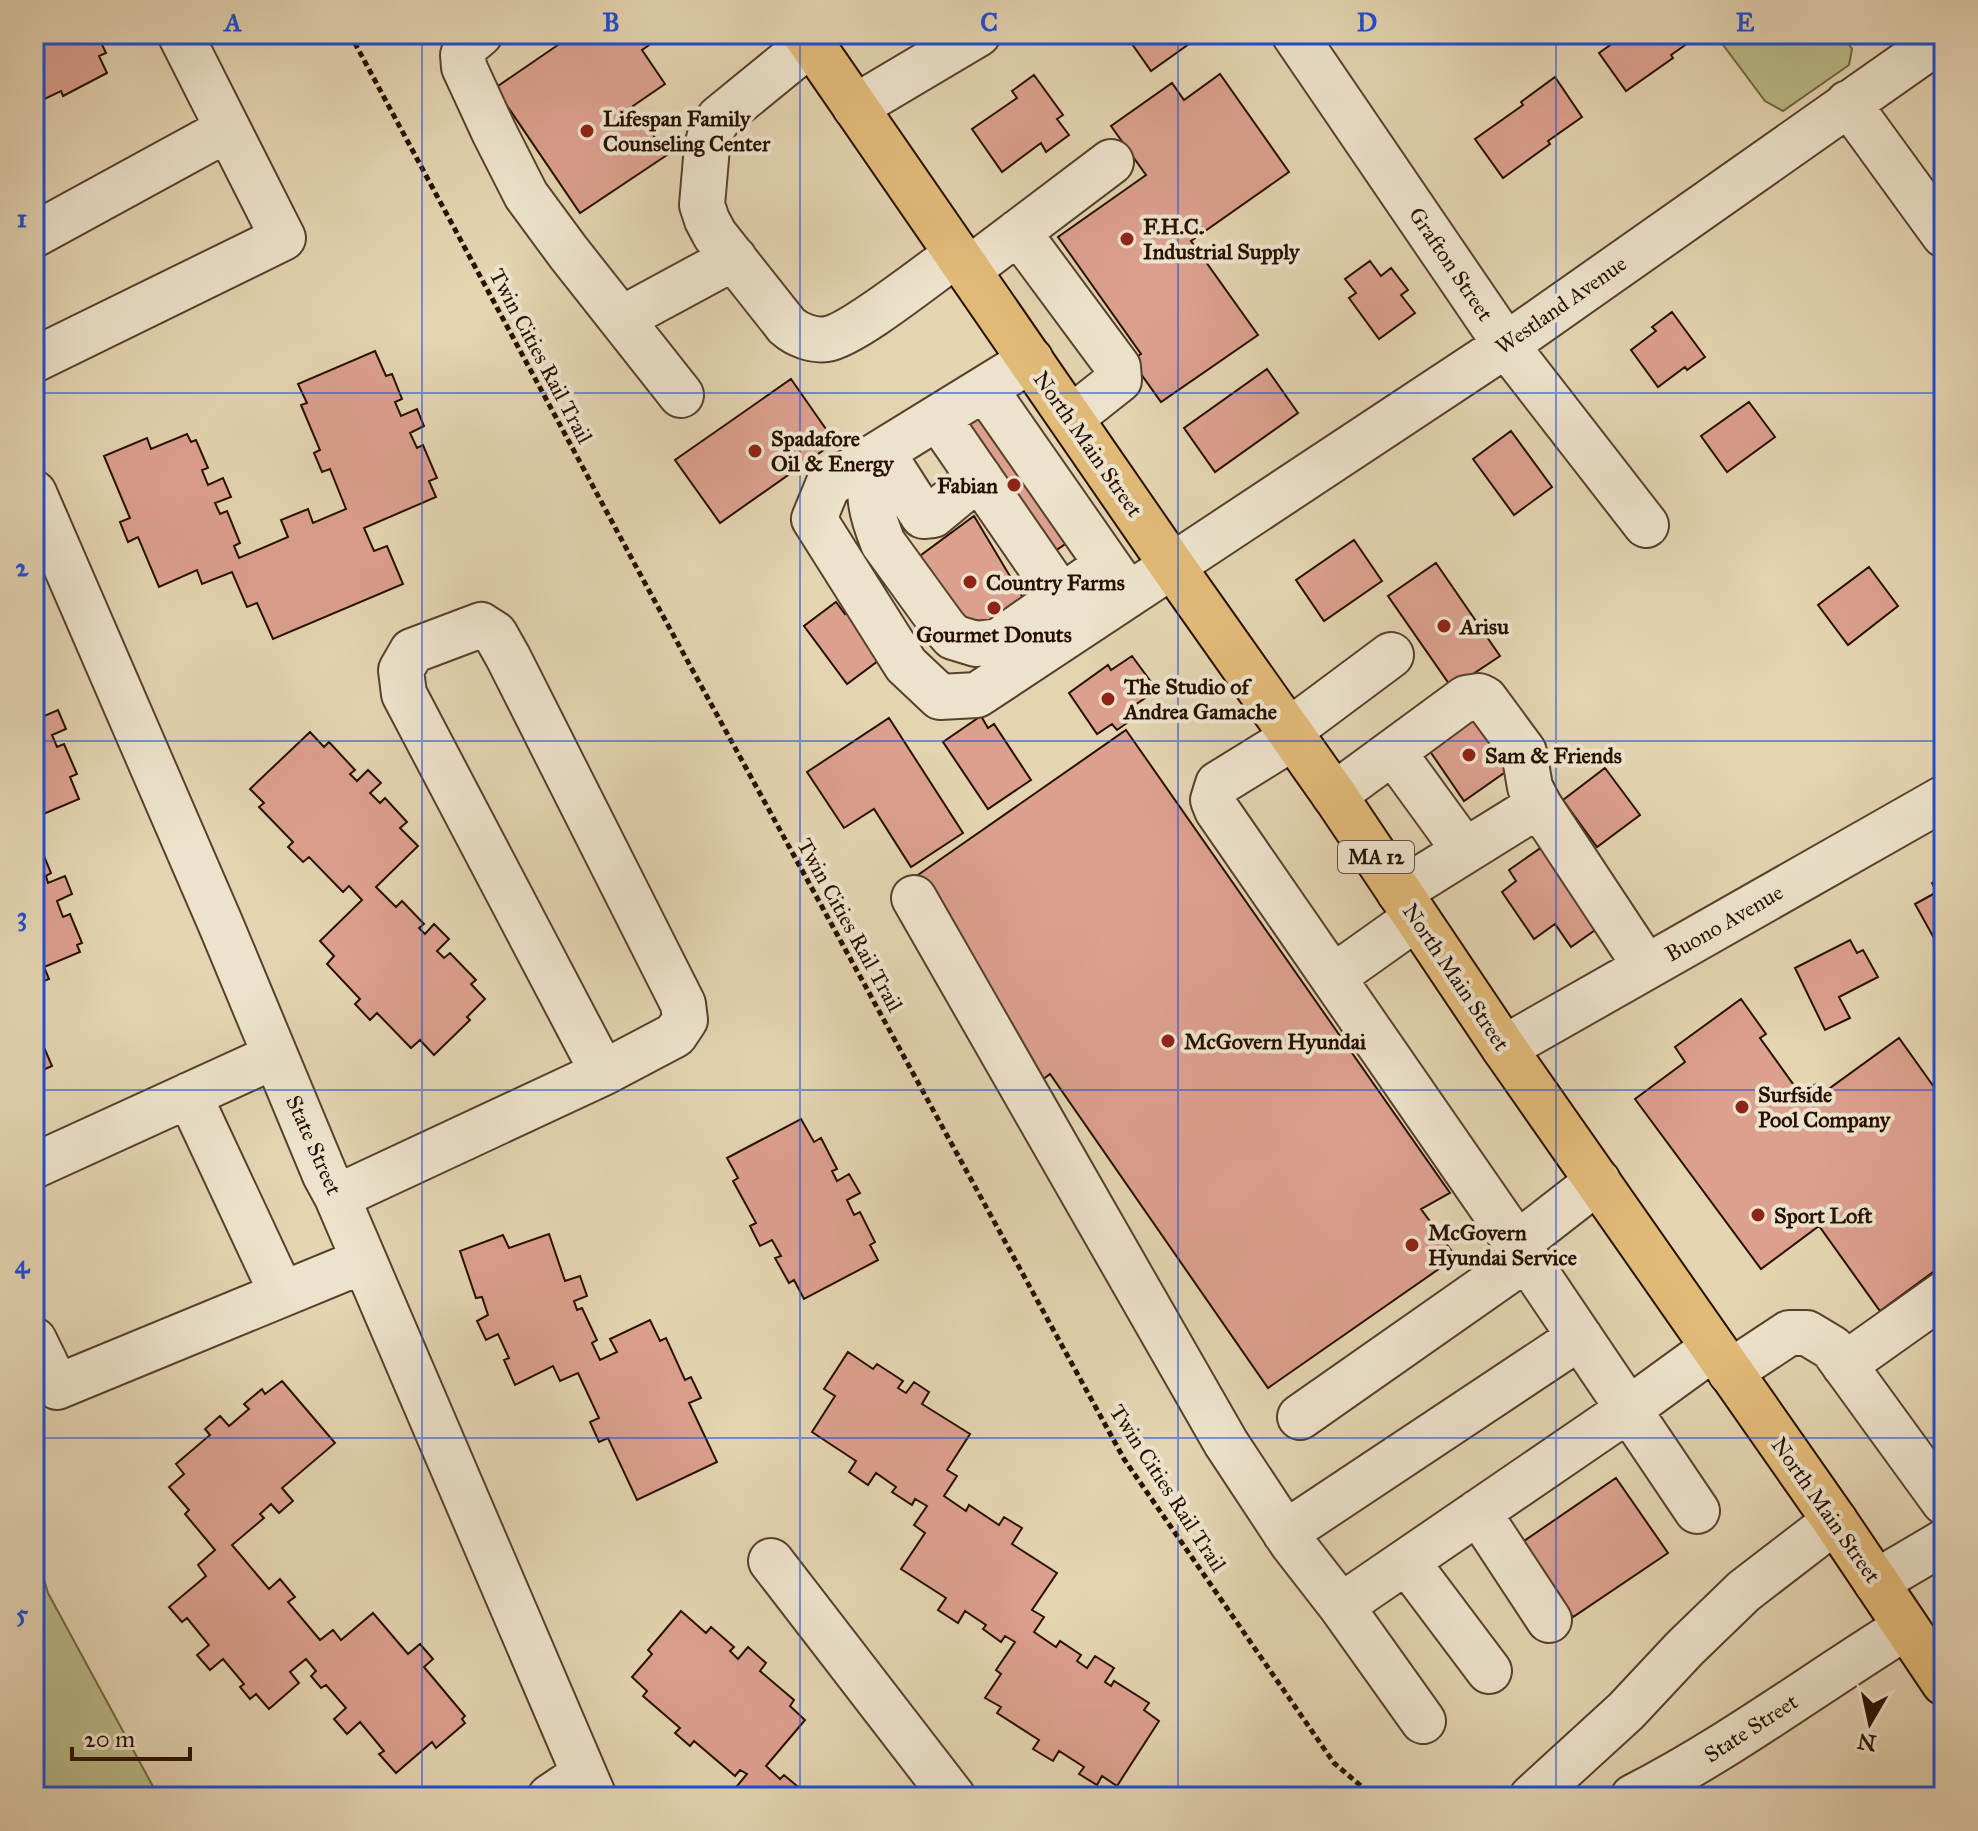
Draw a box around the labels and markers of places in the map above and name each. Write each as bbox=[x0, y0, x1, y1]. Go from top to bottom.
place label: Lifespan Family Counseling Center bbox=[603, 105, 771, 157]
marker: Lifespan Family Counseling Center bbox=[578, 122, 596, 140]
place label: F.H.C. Industrial Supply bbox=[1143, 213, 1301, 265]
marker: F.H.C. Industrial Supply bbox=[1118, 230, 1136, 248]
place label: Spadafore Oil & Energy bbox=[771, 425, 895, 477]
marker: Spadafore Oil & Energy bbox=[746, 442, 764, 460]
place label: Fabian bbox=[937, 472, 998, 499]
marker: Fabian bbox=[1005, 476, 1023, 494]
place label: Country Farms bbox=[986, 569, 1125, 596]
marker: Country Farms bbox=[961, 573, 979, 591]
marker: Gourmet Donuts bbox=[985, 599, 1003, 617]
place label: Arisu bbox=[1458, 613, 1509, 640]
marker: Arisu bbox=[1435, 617, 1453, 635]
place label: Gourmet Donuts bbox=[916, 621, 1072, 648]
place label: The Studio of Andrea Gamache bbox=[1122, 673, 1277, 725]
marker: The Studio of Andrea Gamache bbox=[1099, 690, 1117, 708]
place label: Sam & Friends bbox=[1485, 742, 1622, 769]
marker: Sam & Friends bbox=[1460, 746, 1478, 764]
place label: McGovern Hyundai bbox=[1184, 1028, 1367, 1055]
marker: McGovern Hyundai bbox=[1159, 1032, 1177, 1050]
place label: Surfside Pool Company bbox=[1758, 1081, 1892, 1133]
marker: Surfside Pool Company bbox=[1733, 1098, 1751, 1116]
place label: Sport Loft bbox=[1774, 1202, 1872, 1229]
marker: Sport Loft bbox=[1749, 1206, 1767, 1224]
place label: McGovern Hyundai Service bbox=[1428, 1219, 1577, 1271]
marker: McGovern Hyundai Service bbox=[1403, 1236, 1421, 1254]

